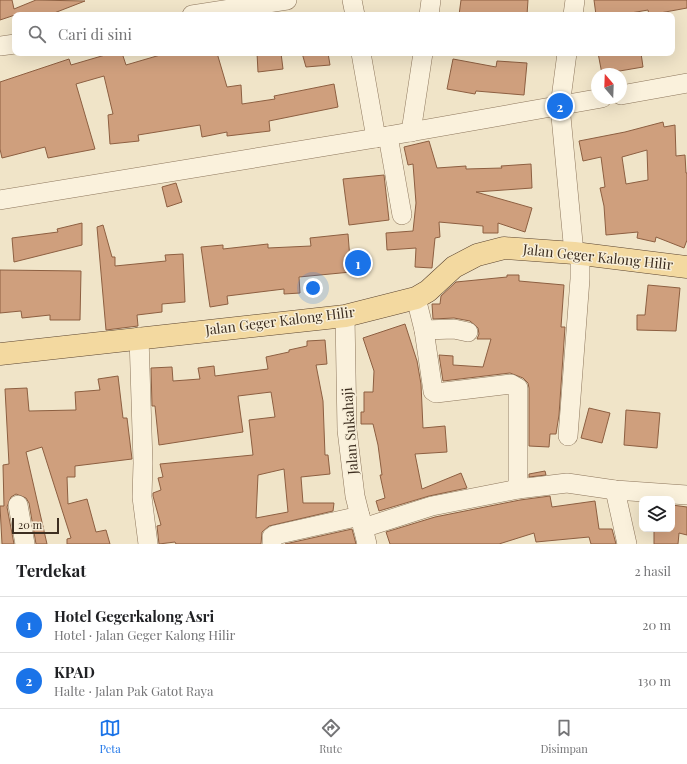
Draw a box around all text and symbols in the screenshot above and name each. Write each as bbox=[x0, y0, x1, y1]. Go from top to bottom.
search box bbox=[12, 12, 675, 56]
icon: search bbox=[26, 23, 48, 45]
text: Cari di sini bbox=[58, 24, 132, 44]
north arrow bbox=[591, 68, 627, 104]
pin: 2 bbox=[547, 91, 573, 121]
street label: Jalan Geger Kalong Hilir bbox=[521, 239, 675, 274]
pin: 1 bbox=[345, 248, 371, 278]
your location bbox=[303, 278, 323, 298]
street label: Jalan Geger Kalong Hilir bbox=[203, 302, 357, 339]
street label: Jalan Sukahaji bbox=[337, 387, 362, 476]
map controls bbox=[639, 496, 675, 532]
button: layers bbox=[639, 496, 675, 532]
scale bar bbox=[12, 516, 59, 535]
text: 20 m bbox=[18, 517, 42, 532]
text: Terdekat bbox=[16, 559, 86, 581]
text: 2 hasil bbox=[634, 562, 671, 579]
text: Hotel Gegerkalong Asri bbox=[54, 606, 214, 626]
text: 1 bbox=[27, 616, 31, 633]
text: 20 m bbox=[642, 616, 671, 633]
text: Hotel · Jalan Geger Kalong Hilir bbox=[54, 626, 235, 643]
text: KPAD bbox=[54, 662, 95, 682]
text: 2 bbox=[26, 672, 32, 689]
text: 130 m bbox=[638, 672, 671, 689]
text: Halte · Jalan Pak Gatot Raya bbox=[54, 682, 214, 699]
tab: Peta bbox=[99, 717, 121, 756]
tab: Rute bbox=[319, 717, 342, 756]
tab: Disimpan bbox=[540, 717, 588, 756]

